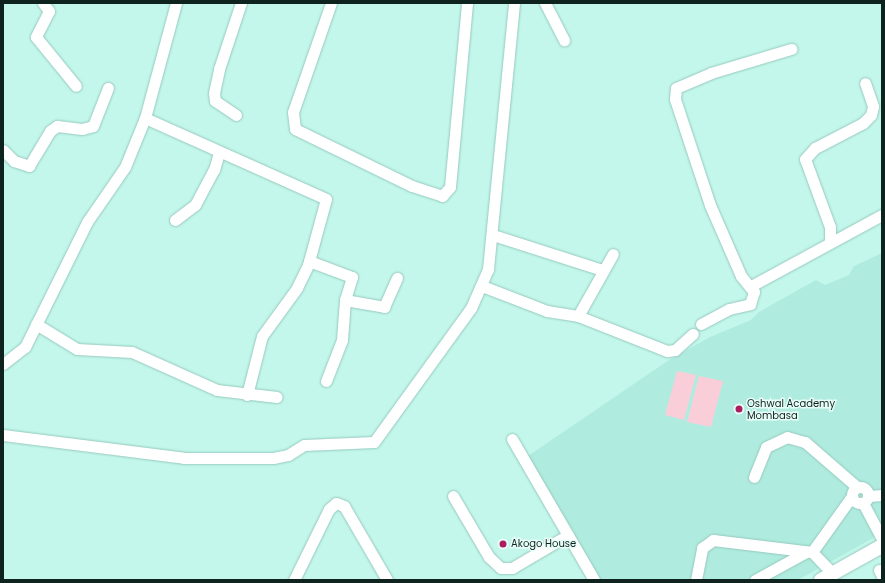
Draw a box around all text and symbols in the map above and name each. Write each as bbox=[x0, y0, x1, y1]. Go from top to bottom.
place label: Oshwal Academy Mombasa bbox=[747, 397, 835, 420]
marker: Oshwal Academy Mombasa bbox=[734, 404, 744, 414]
place label: Akogo House bbox=[511, 538, 576, 550]
marker: Akogo House bbox=[498, 539, 508, 549]

